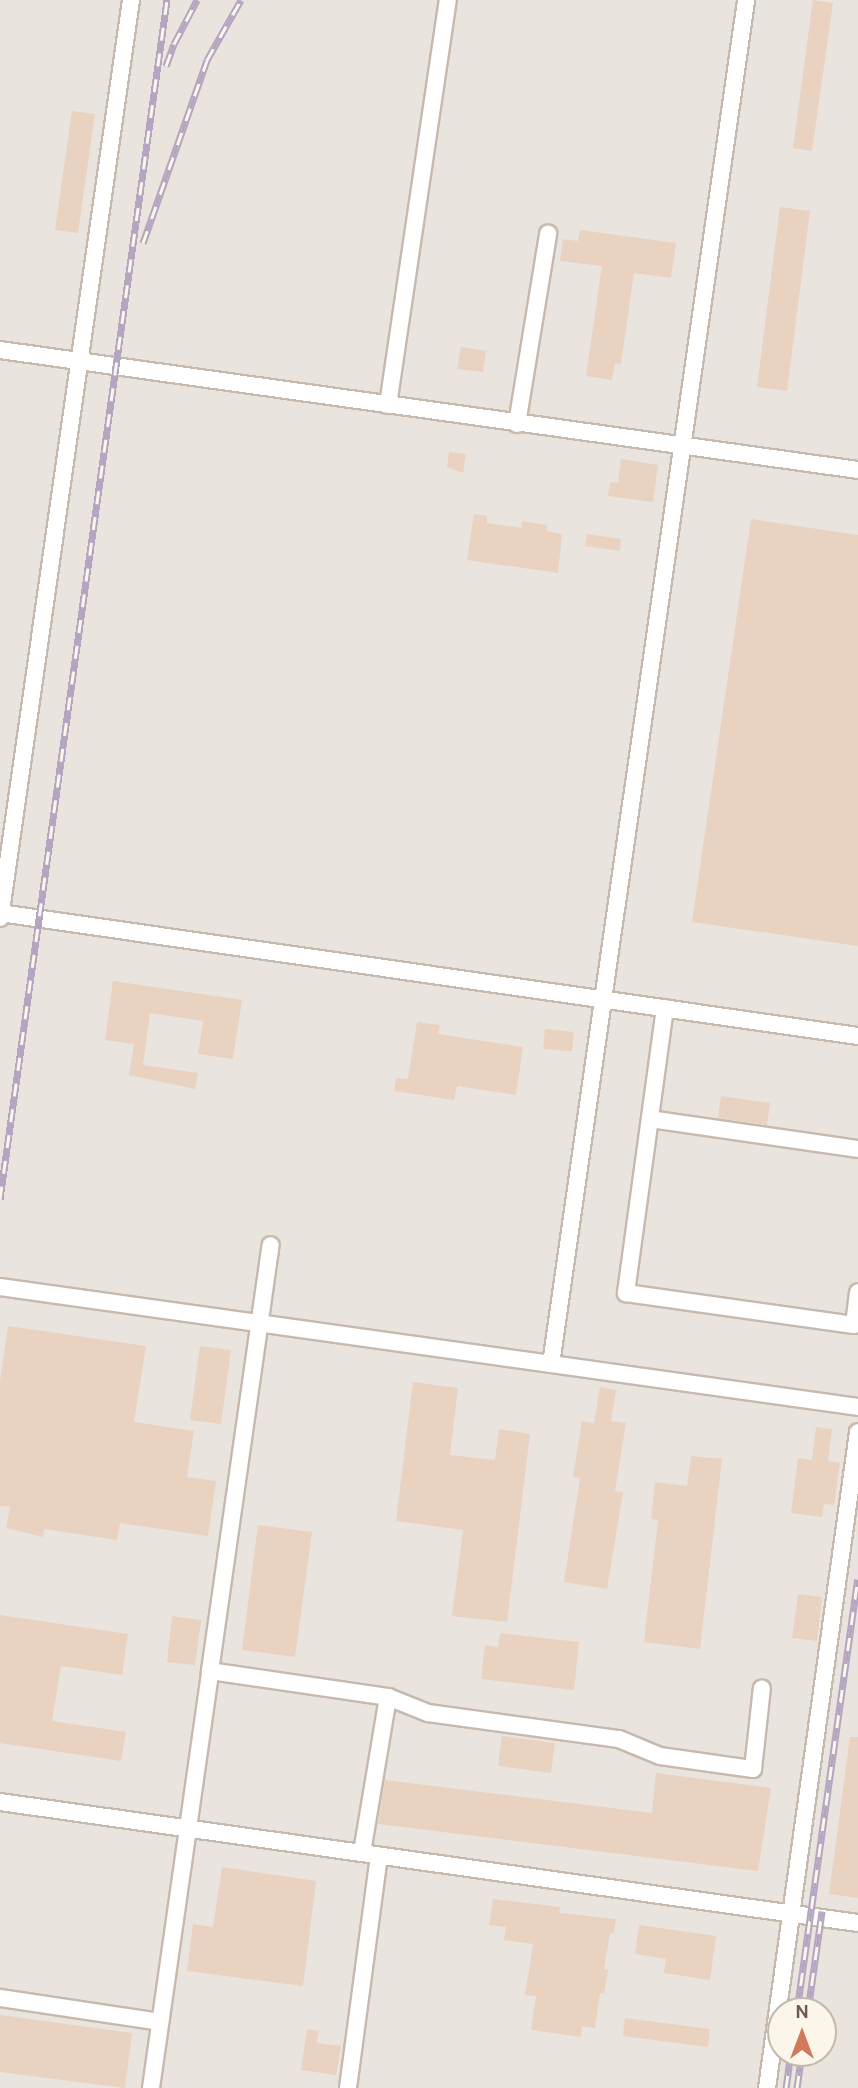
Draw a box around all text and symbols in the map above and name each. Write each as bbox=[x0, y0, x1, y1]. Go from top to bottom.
north arrow bbox=[767, 1997, 837, 2067]
text: N bbox=[795, 2001, 809, 2025]

